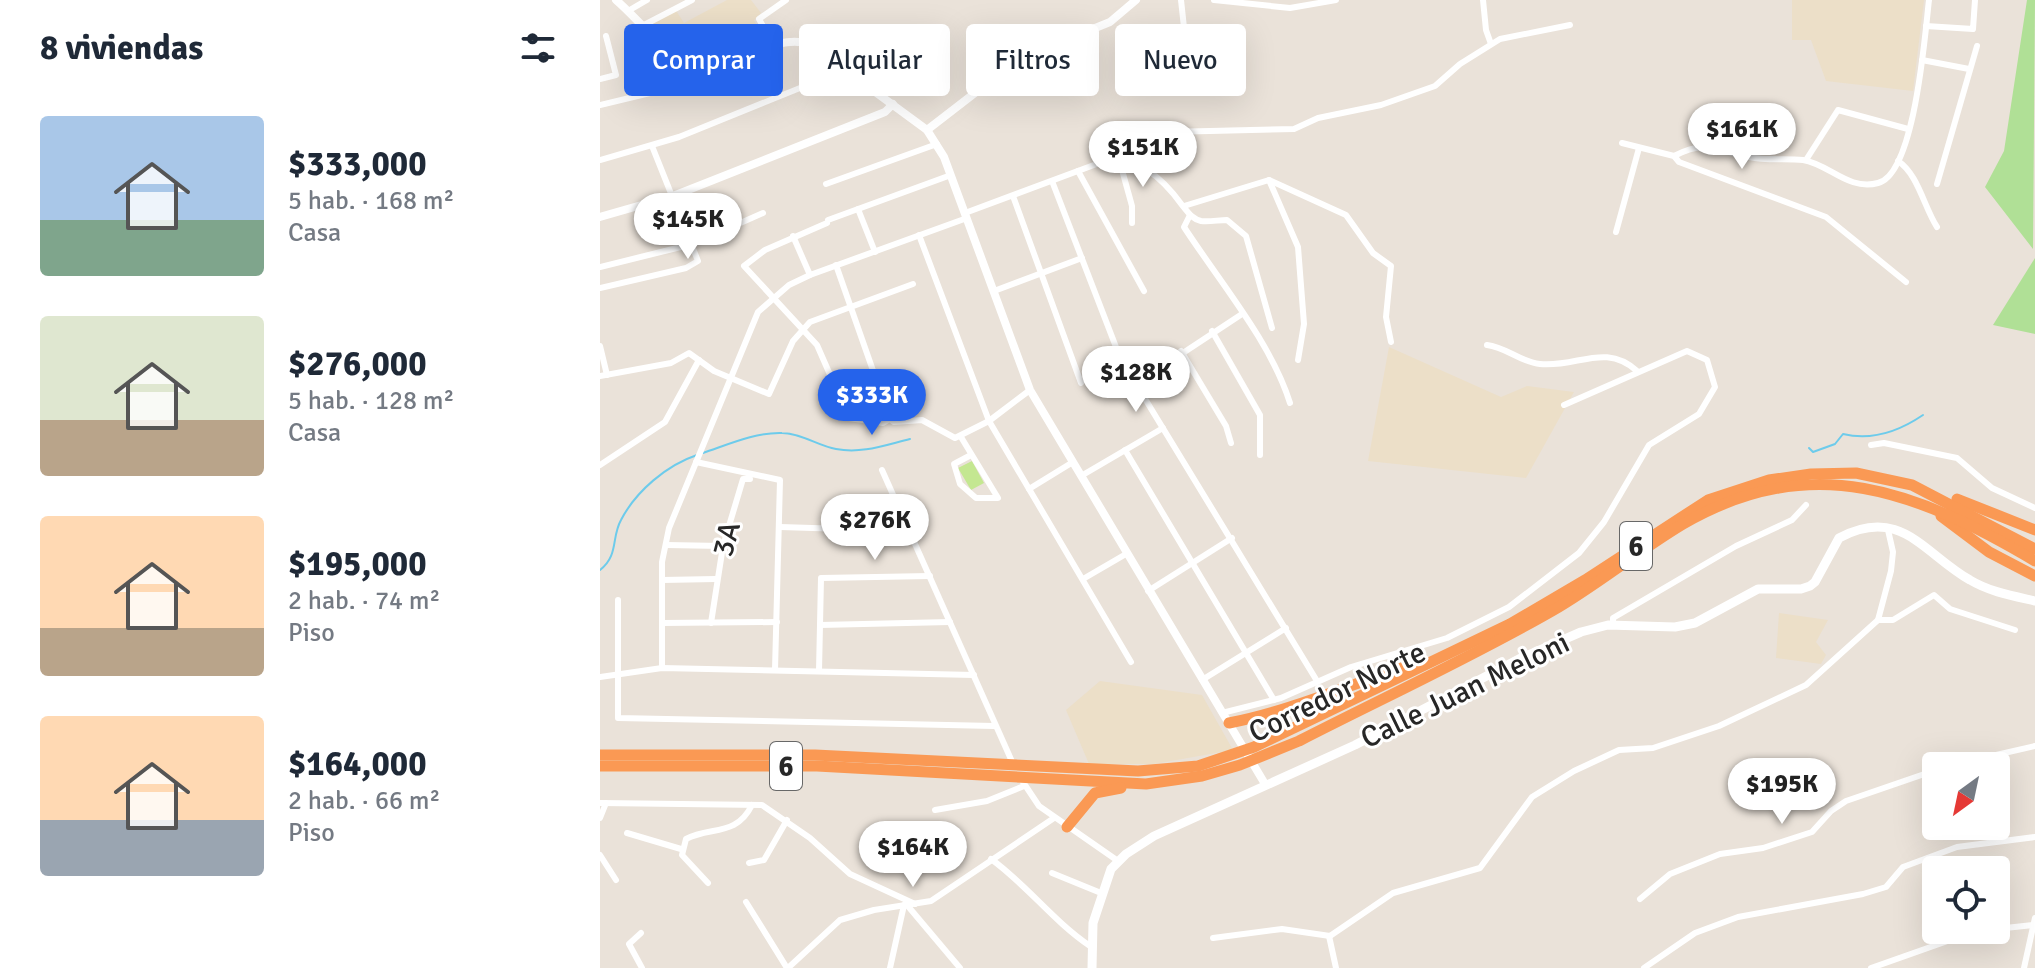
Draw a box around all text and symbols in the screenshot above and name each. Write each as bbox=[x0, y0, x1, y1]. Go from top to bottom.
chip: Comprar bbox=[624, 24, 783, 96]
chip: Alquilar bbox=[799, 24, 950, 96]
chip: Filtros bbox=[966, 24, 1099, 96]
chip: Nuevo bbox=[1115, 24, 1246, 96]
icon: filters bbox=[516, 26, 560, 70]
text: 8 viviendas bbox=[40, 27, 203, 69]
pin: $161K bbox=[1686, 103, 1798, 171]
text: $161K bbox=[1706, 113, 1778, 145]
pin: $151K bbox=[1087, 121, 1199, 189]
text: $151K bbox=[1107, 131, 1179, 163]
text: $333,000 bbox=[288, 143, 427, 185]
icon: home bbox=[104, 148, 200, 244]
text: 5 hab. · 168 m² bbox=[288, 185, 455, 217]
pin: $145K bbox=[632, 193, 744, 261]
text: $145K bbox=[652, 203, 724, 235]
text: Casa bbox=[288, 217, 341, 249]
text: $276,000 bbox=[288, 343, 427, 385]
pin: $128K bbox=[1080, 346, 1192, 414]
icon: home bbox=[104, 348, 200, 444]
text: $128K bbox=[1100, 356, 1172, 388]
pin: $333K bbox=[816, 369, 928, 437]
text: $333K bbox=[836, 379, 908, 411]
text: 5 hab. · 128 m² bbox=[288, 385, 455, 417]
text: Casa bbox=[288, 417, 341, 449]
pin: $276K bbox=[819, 494, 931, 562]
text: $276K bbox=[839, 504, 911, 536]
street label: 3A bbox=[704, 518, 749, 561]
road number: 6 bbox=[1620, 522, 1652, 570]
text: $195,000 bbox=[288, 543, 427, 585]
icon: home bbox=[104, 548, 200, 644]
text: 2 hab. · 74 m² bbox=[288, 585, 440, 617]
text: Piso bbox=[288, 617, 335, 649]
street label: Calle Juan Meloni bbox=[1355, 624, 1576, 757]
street label: Corredor Norte bbox=[1243, 634, 1432, 751]
road number: 6 bbox=[770, 742, 802, 790]
text: $164,000 bbox=[288, 743, 427, 785]
icon: home bbox=[104, 748, 200, 844]
north arrow bbox=[1922, 752, 2010, 840]
map controls bbox=[1922, 752, 2010, 944]
pin: $195K bbox=[1726, 758, 1838, 826]
text: $195K bbox=[1746, 768, 1818, 800]
text: 2 hab. · 66 m² bbox=[288, 785, 440, 817]
text: Piso bbox=[288, 817, 335, 849]
pin: $164K bbox=[857, 821, 969, 889]
text: $164K bbox=[877, 831, 949, 863]
button: locate bbox=[1922, 856, 2010, 944]

